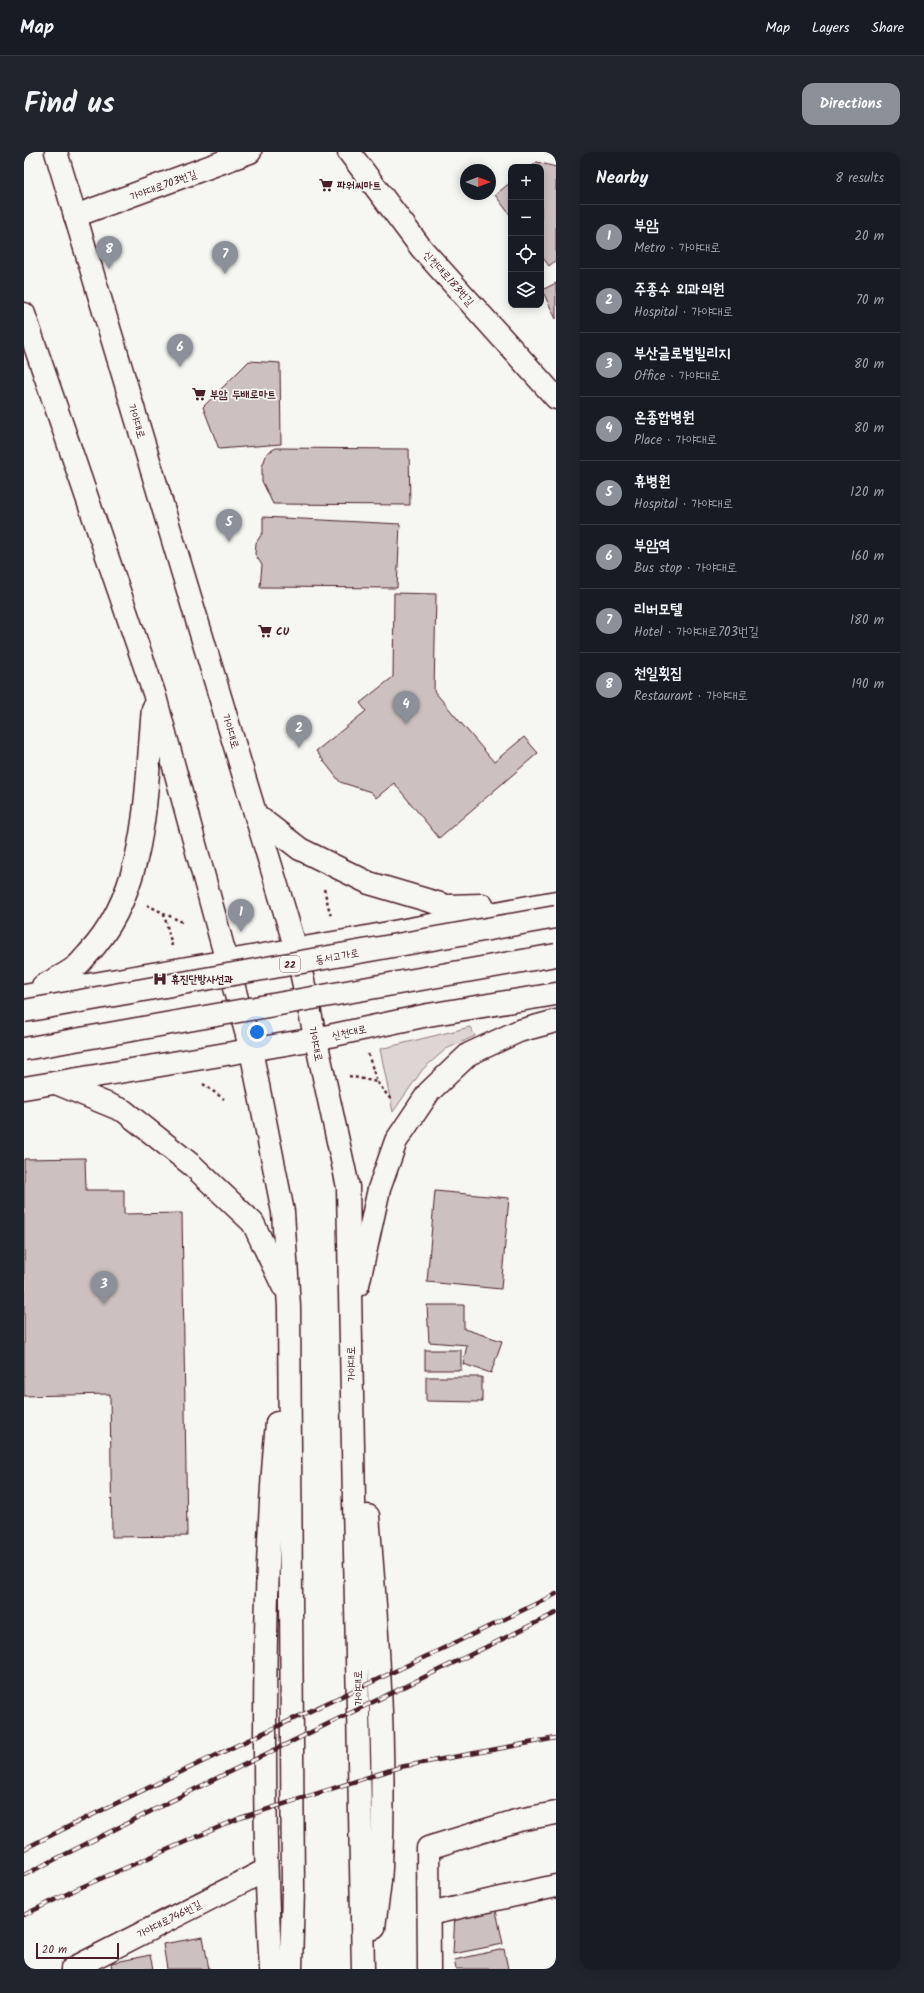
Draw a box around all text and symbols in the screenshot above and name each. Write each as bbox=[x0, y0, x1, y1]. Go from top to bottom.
text: Map bbox=[20, 13, 54, 43]
text: Map bbox=[766, 17, 790, 39]
text: Layers bbox=[812, 17, 850, 39]
text: Share bbox=[872, 17, 904, 39]
text: Find us bbox=[24, 82, 115, 127]
button: Directions bbox=[802, 83, 900, 125]
north arrow bbox=[460, 164, 496, 200]
map controls bbox=[508, 164, 544, 308]
button: + bbox=[508, 164, 544, 200]
street label: 가야대로703번길 bbox=[127, 165, 199, 206]
text: Nearby bbox=[596, 165, 648, 192]
text: 8 results bbox=[835, 168, 884, 189]
supermarket icon: 파워씨마트 bbox=[318, 177, 334, 193]
place label: 파워씨마트 bbox=[337, 177, 381, 195]
button: − bbox=[508, 200, 544, 236]
text: 부암 bbox=[634, 214, 658, 238]
text: 1 bbox=[607, 226, 611, 247]
text: 20 m bbox=[854, 226, 884, 247]
pin: 8 bbox=[96, 236, 122, 269]
button: locate bbox=[508, 236, 544, 272]
text: Metro · 가야대로 bbox=[634, 238, 721, 259]
pin: 7 bbox=[212, 241, 238, 274]
street label: 신천대로183번길 bbox=[418, 247, 478, 311]
button: layers bbox=[508, 272, 544, 308]
text: 주종수 외과의원 bbox=[634, 278, 724, 302]
text: 2 bbox=[605, 290, 613, 311]
text: 70 m bbox=[856, 290, 884, 311]
text: Hospital · 가야대로 bbox=[634, 302, 733, 323]
pin: 6 bbox=[167, 334, 193, 367]
text: 부산글로벌빌리지 bbox=[634, 342, 731, 366]
text: 3 bbox=[605, 354, 613, 375]
text: 80 m bbox=[854, 354, 884, 375]
text: Office · 가야대로 bbox=[634, 366, 721, 387]
supermarket icon: 부암 두배로마트 bbox=[191, 386, 207, 402]
place label: 부암 두배로마트 bbox=[210, 386, 276, 404]
street label: 가야대로 bbox=[122, 402, 150, 441]
text: 온종합병원 bbox=[634, 406, 694, 430]
text: 4 bbox=[605, 418, 613, 439]
text: 80 m bbox=[854, 418, 884, 439]
text: Place · 가야대로 bbox=[634, 430, 717, 451]
text: 휴병원 bbox=[634, 470, 670, 494]
text: 5 bbox=[606, 482, 612, 503]
text: 120 m bbox=[850, 482, 884, 503]
text: Hospital · 가야대로 bbox=[634, 494, 733, 515]
pin: 5 bbox=[216, 509, 242, 542]
text: 부암역 bbox=[634, 534, 670, 558]
text: 6 bbox=[605, 546, 613, 567]
text: 160 m bbox=[851, 546, 884, 567]
text: Bus stop · 가야대로 bbox=[634, 558, 737, 579]
text: 리버모텔 bbox=[634, 598, 682, 622]
text: 7 bbox=[606, 610, 612, 631]
text: 180 m bbox=[850, 610, 884, 631]
text: Hotel · 가야대로703번길 bbox=[634, 622, 759, 643]
supermarket icon: CU bbox=[257, 623, 273, 639]
place label: CU bbox=[276, 623, 290, 641]
text: 천일횟집 bbox=[634, 662, 682, 686]
text: 8 bbox=[605, 674, 613, 695]
text: 190 m bbox=[852, 674, 884, 695]
text: Restaurant · 가야대로 bbox=[634, 686, 748, 707]
pin: 4 bbox=[393, 691, 419, 724]
street label: 가야대로 bbox=[216, 712, 244, 751]
pin: 2 bbox=[286, 715, 312, 748]
pin: 1 bbox=[228, 899, 254, 932]
street label: 동서고가로 bbox=[314, 944, 361, 970]
road number: 22 bbox=[280, 956, 300, 972]
hospital icon: 휴진단방사선과 bbox=[152, 971, 168, 987]
place label: 휴진단방사선과 bbox=[171, 971, 233, 989]
street label: 신천대로 bbox=[330, 1020, 369, 1045]
your location bbox=[247, 1022, 267, 1042]
street label: 가야대로 bbox=[303, 1025, 328, 1064]
pin: 3 bbox=[91, 1271, 117, 1304]
street label: 가야대로 bbox=[343, 1346, 361, 1382]
street label: 가야대로 bbox=[350, 1670, 368, 1706]
street label: 가야대로746번길 bbox=[134, 1896, 205, 1944]
scale bar bbox=[36, 1941, 119, 1960]
text: 20 m bbox=[42, 1941, 67, 1959]

